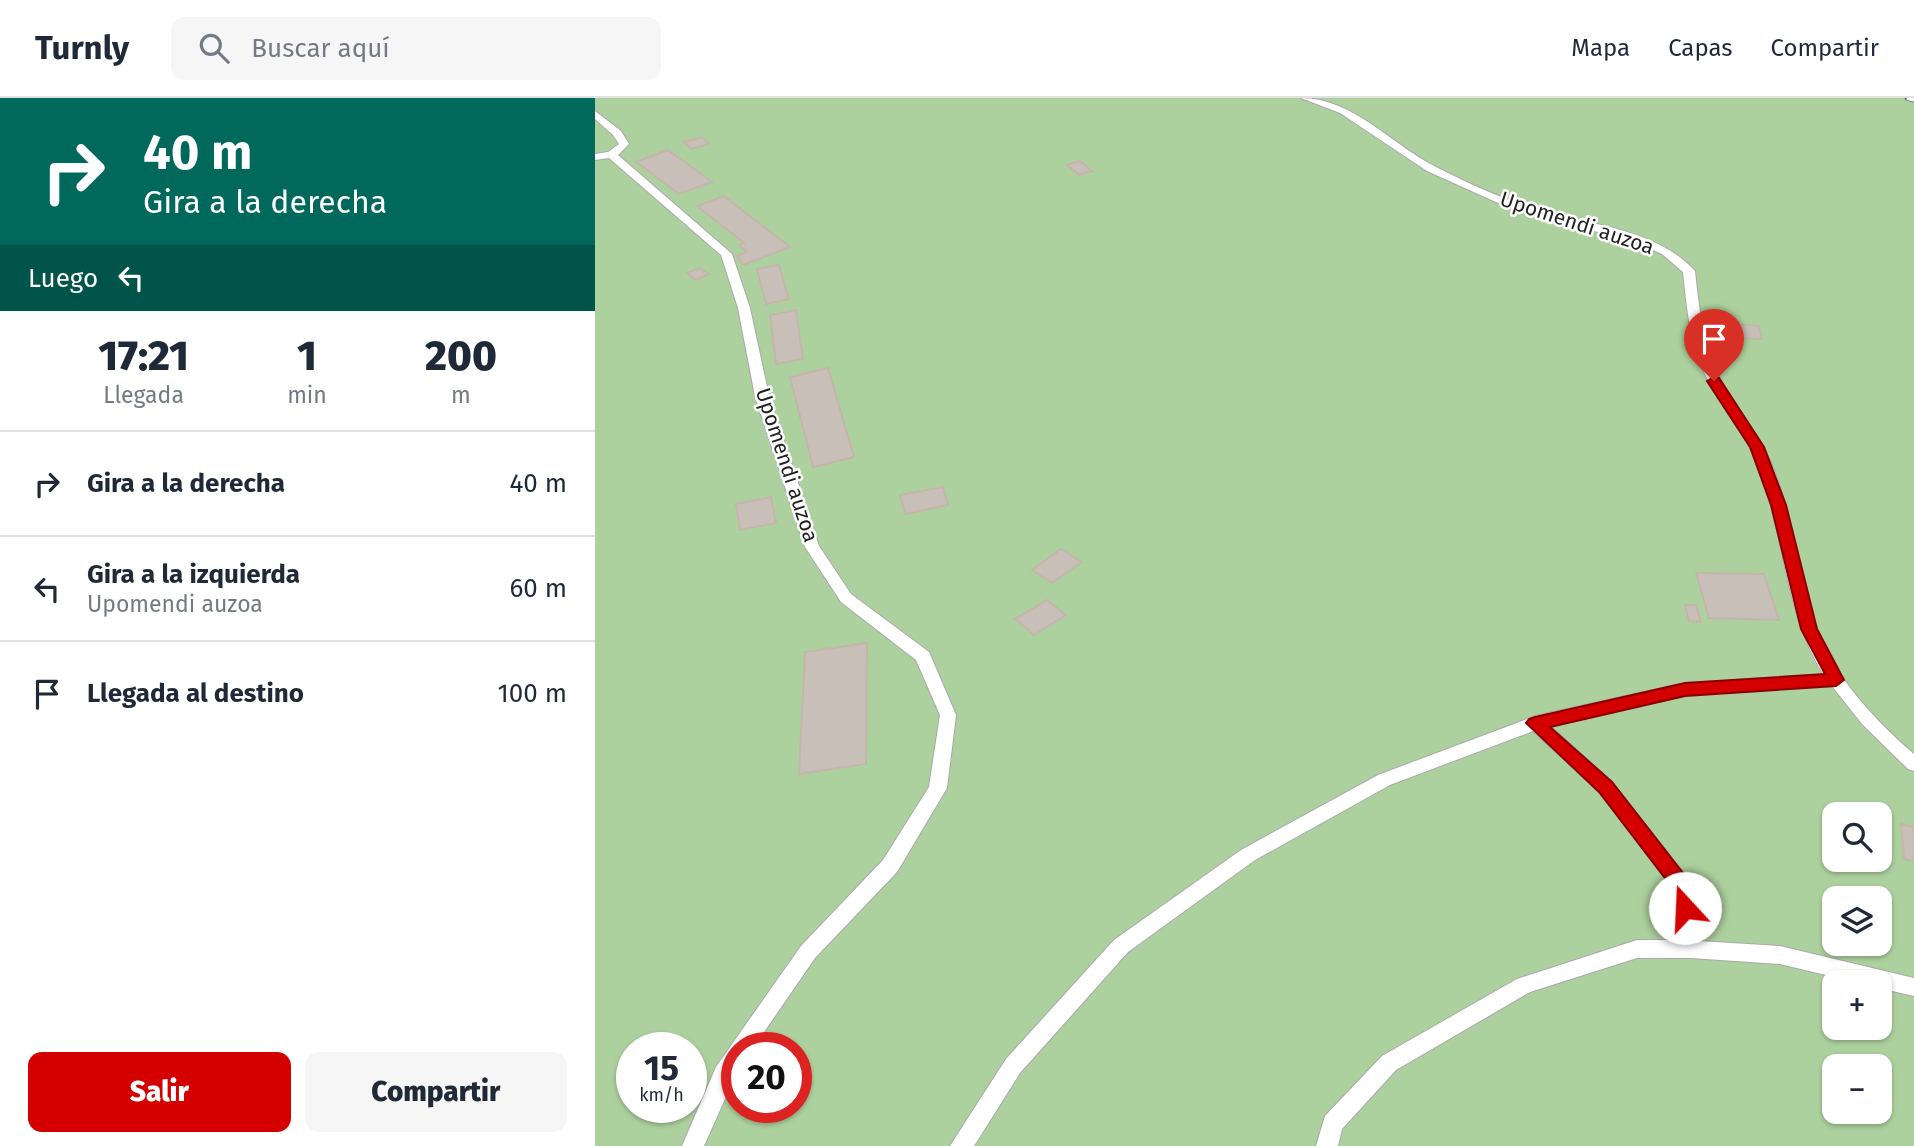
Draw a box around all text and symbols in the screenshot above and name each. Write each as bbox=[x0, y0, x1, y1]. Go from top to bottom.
search box bbox=[171, 17, 661, 80]
text: Turnly bbox=[35, 28, 129, 68]
icon: search bbox=[195, 29, 233, 67]
text: Buscar aquí bbox=[251, 33, 390, 64]
text: Mapa bbox=[1571, 34, 1630, 62]
text: Capas bbox=[1668, 34, 1732, 62]
text: Compartir bbox=[1770, 34, 1879, 62]
text: 40 m bbox=[143, 123, 252, 182]
icon: right bbox=[28, 126, 119, 217]
text: Gira a la derecha bbox=[143, 183, 387, 221]
street label: Upomendi auzoa bbox=[1497, 186, 1657, 260]
icon: left bbox=[112, 259, 150, 297]
text: Luego bbox=[28, 263, 98, 294]
pin bbox=[1684, 309, 1744, 381]
icon: arrive bbox=[1695, 320, 1733, 358]
text: 17:21 bbox=[98, 331, 189, 381]
text: 1 bbox=[297, 331, 317, 381]
text: 200 bbox=[425, 331, 497, 381]
text: Llegada bbox=[103, 381, 184, 409]
text: min bbox=[287, 381, 327, 409]
text: m bbox=[451, 381, 471, 409]
street label: Upomendi auzoa bbox=[750, 385, 824, 545]
icon: right bbox=[28, 465, 66, 503]
text: Gira a la derecha bbox=[87, 468, 285, 499]
text: 40 m bbox=[509, 468, 567, 499]
text: Gira a la izquierda bbox=[87, 559, 300, 590]
icon: left bbox=[28, 570, 66, 608]
text: 60 m bbox=[509, 573, 567, 604]
text: Upomendi auzoa bbox=[87, 590, 263, 618]
icon: arrive bbox=[28, 675, 66, 713]
text: Llegada al destino bbox=[87, 678, 304, 709]
text: 100 m bbox=[498, 678, 567, 709]
map controls bbox=[1822, 802, 1892, 1124]
button: search bbox=[1822, 802, 1892, 872]
position arrow bbox=[1648, 871, 1722, 945]
button: layers bbox=[1822, 886, 1892, 956]
button: + bbox=[1822, 970, 1892, 1040]
speed limit sign: 20 bbox=[721, 1032, 812, 1123]
text: 15 bbox=[644, 1047, 679, 1089]
button: Salir bbox=[28, 1052, 291, 1132]
button: Compartir bbox=[305, 1052, 567, 1132]
button: − bbox=[1822, 1054, 1892, 1124]
text: km/h bbox=[639, 1084, 684, 1106]

